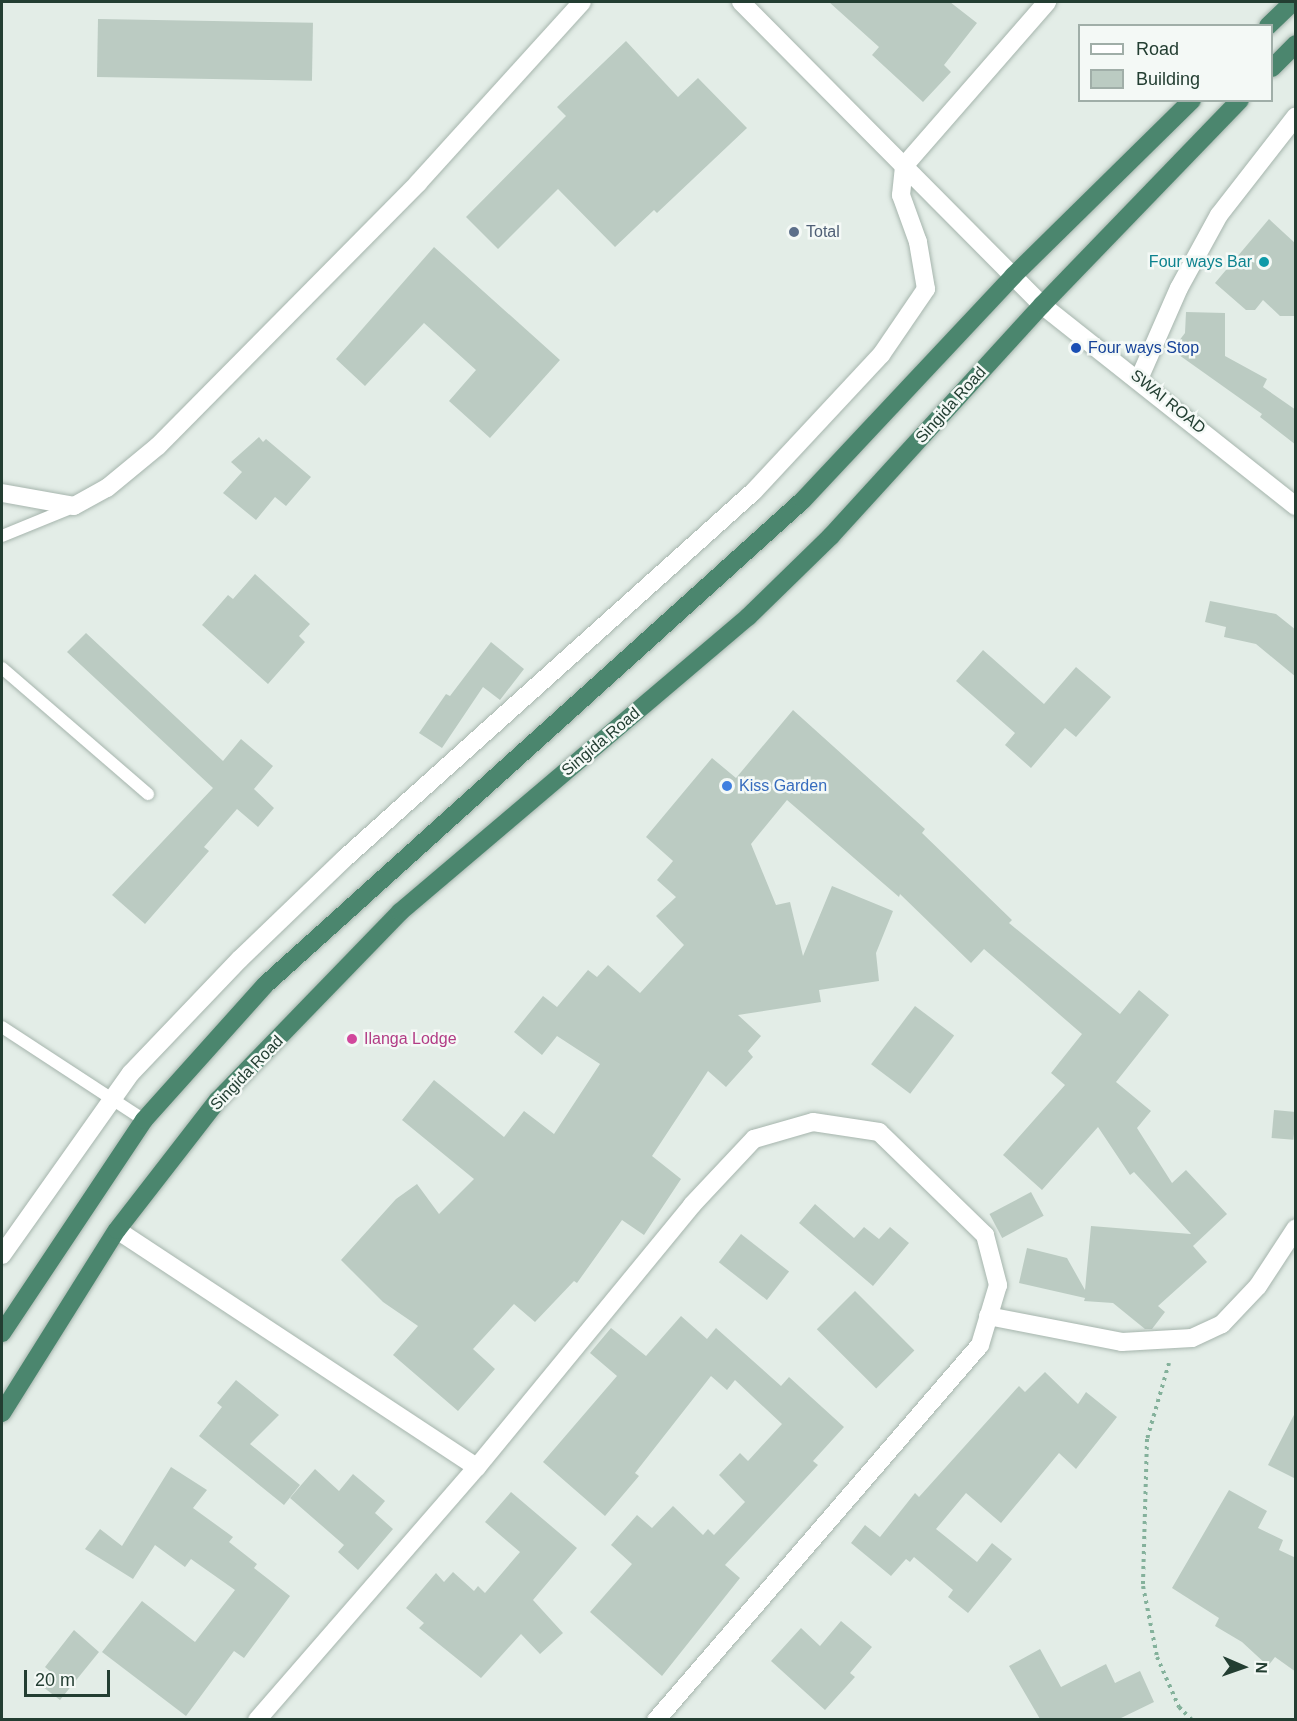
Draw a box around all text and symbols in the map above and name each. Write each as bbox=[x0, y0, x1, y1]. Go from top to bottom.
legend bbox=[1078, 24, 1273, 102]
text: Road bbox=[1136, 39, 1179, 59]
text: Building bbox=[1136, 69, 1200, 89]
place label: Total bbox=[806, 222, 840, 242]
marker: Total bbox=[787, 225, 801, 239]
place label: Four ways Bar bbox=[1149, 252, 1252, 272]
marker: Four ways Bar bbox=[1257, 255, 1271, 269]
place label: Four ways Stop bbox=[1088, 338, 1199, 358]
marker: Four ways Stop bbox=[1069, 341, 1083, 355]
street label: Singida Road bbox=[912, 363, 990, 447]
street label: SWAI ROAD bbox=[1127, 366, 1209, 438]
street label: Singida Road bbox=[558, 704, 644, 780]
place label: Kiss Garden bbox=[739, 776, 827, 796]
marker: Kiss Garden bbox=[720, 779, 734, 793]
place label: Ilanga Lodge bbox=[364, 1029, 457, 1049]
street label: Singida Road bbox=[207, 1032, 287, 1114]
marker: Ilanga Lodge bbox=[345, 1032, 359, 1046]
north arrow bbox=[1213, 1637, 1273, 1697]
scale bar bbox=[27, 1658, 112, 1696]
text: N bbox=[1253, 1662, 1270, 1674]
text: 20 m bbox=[35, 1670, 75, 1690]

